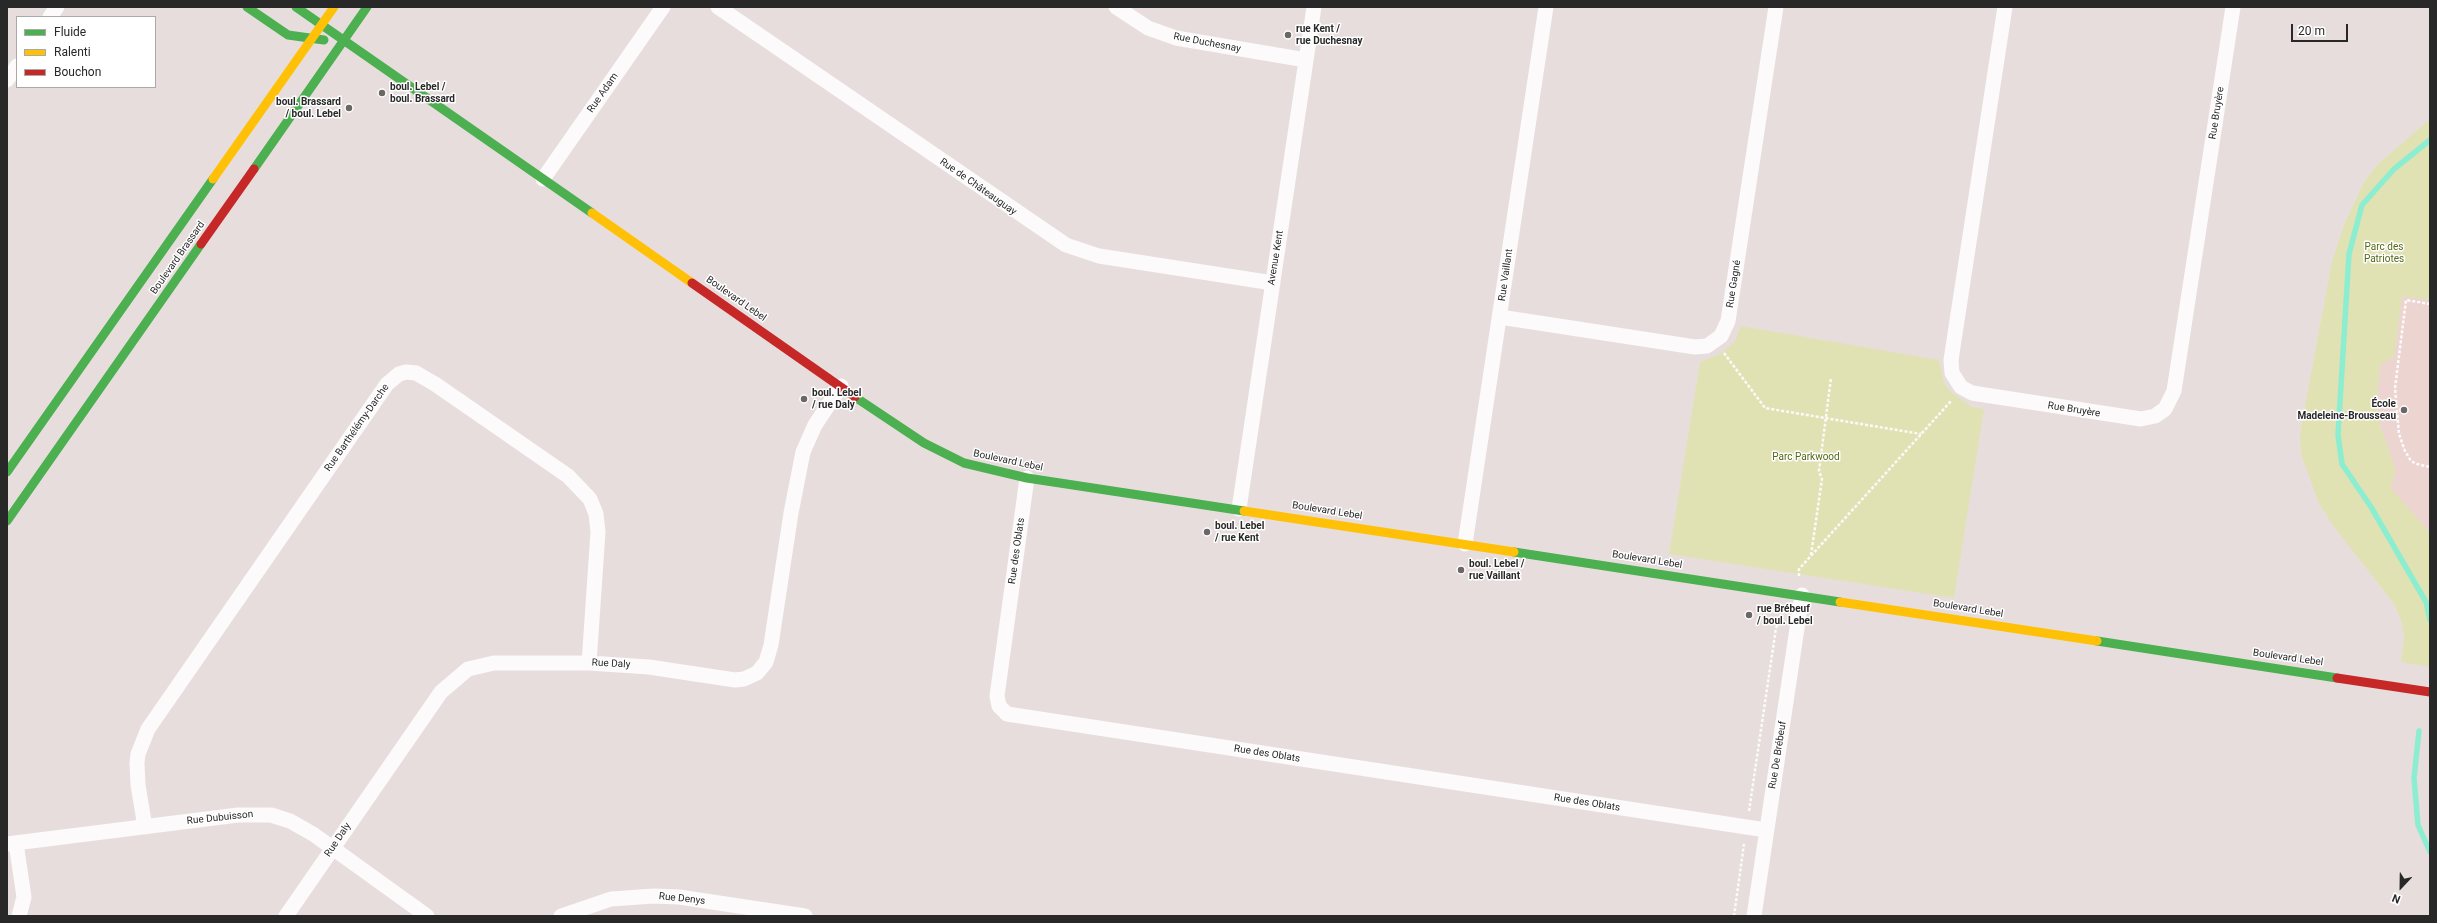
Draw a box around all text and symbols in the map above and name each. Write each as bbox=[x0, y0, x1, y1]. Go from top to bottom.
legend bbox=[16, 16, 156, 88]
scale bar bbox=[2293, 16, 2350, 42]
place label: rue Kent / rue Duchesnay bbox=[1296, 23, 1363, 46]
text: 20 m bbox=[2298, 24, 2325, 38]
text: Fluide bbox=[54, 25, 86, 39]
marker: rue Kent / rue Duchesnay bbox=[1283, 30, 1293, 40]
street label: Rue Duchesnay bbox=[1172, 31, 1242, 55]
text: Ralenti bbox=[54, 45, 91, 59]
text: Bouchon bbox=[54, 65, 101, 79]
street label: Rue Adam bbox=[585, 71, 621, 115]
place label: boul. Lebel / boul. Brassard bbox=[390, 81, 455, 104]
street label: Rue Bruyère bbox=[2207, 86, 2227, 140]
marker: boul. Lebel / boul. Brassard bbox=[377, 88, 387, 98]
place label: boul. Brassard / boul. Lebel bbox=[276, 96, 341, 120]
marker: boul. Brassard / boul. Lebel bbox=[344, 103, 354, 113]
street label: Rue de Châteauguay bbox=[937, 156, 1019, 218]
street label: Boulevard Brassard bbox=[148, 219, 208, 297]
street label: Avenue Kent bbox=[1266, 230, 1286, 286]
park label: Parc des Patriotes bbox=[2364, 241, 2404, 264]
street label: Rue Vaillant bbox=[1496, 248, 1516, 302]
street label: Rue Gagné bbox=[1724, 259, 1744, 309]
street label: Boulevard Lebel bbox=[704, 274, 768, 324]
street label: Rue Barthélémy-Darche bbox=[322, 382, 392, 474]
place label: boul. Lebel / rue Daly bbox=[812, 387, 861, 410]
marker: boul. Lebel / rue Daly bbox=[799, 394, 809, 404]
place label: École Madeleine-Brousseau bbox=[2297, 398, 2396, 422]
street label: Rue Bruyère bbox=[2047, 400, 2101, 420]
marker: École Madeleine-Brousseau bbox=[2399, 405, 2409, 415]
street label: Boulevard Lebel bbox=[972, 448, 1044, 474]
park label: Parc Parkwood bbox=[1772, 451, 1840, 463]
street label: Boulevard Lebel bbox=[1291, 500, 1363, 522]
street label: Rue des Oblats bbox=[1006, 517, 1028, 585]
place label: boul. Lebel / rue Kent bbox=[1215, 520, 1264, 544]
marker: boul. Lebel / rue Kent bbox=[1202, 527, 1212, 537]
street label: Boulevard Lebel bbox=[1611, 549, 1683, 571]
place label: boul. Lebel / rue Vaillant bbox=[1469, 558, 1525, 582]
marker: boul. Lebel / rue Vaillant bbox=[1456, 565, 1466, 575]
street label: Boulevard Lebel bbox=[1932, 598, 2004, 620]
place label: rue Brébeuf / boul. Lebel bbox=[1757, 603, 1813, 626]
marker: rue Brébeuf / boul. Lebel bbox=[1744, 610, 1754, 620]
street label: Boulevard Lebel bbox=[2252, 647, 2324, 669]
street label: Rue Daly bbox=[591, 657, 631, 671]
street label: Rue De Brébeuf bbox=[1767, 720, 1789, 790]
street label: Rue des Oblats bbox=[1233, 743, 1301, 765]
street label: Rue des Oblats bbox=[1553, 792, 1621, 814]
street label: Rue Dubuisson bbox=[186, 809, 254, 827]
street label: Rue Daly bbox=[322, 821, 354, 859]
north arrow bbox=[2381, 867, 2421, 907]
street label: Rue Denys bbox=[658, 891, 706, 907]
text: N bbox=[2390, 891, 2402, 906]

